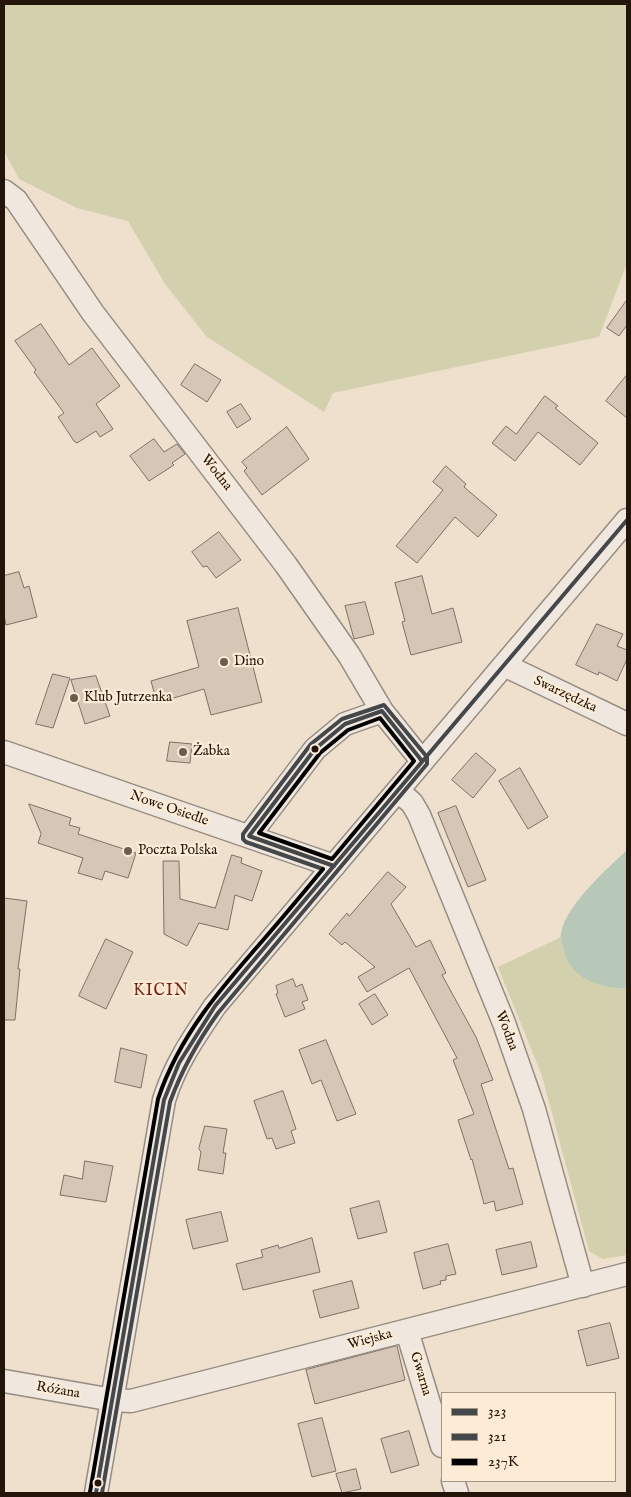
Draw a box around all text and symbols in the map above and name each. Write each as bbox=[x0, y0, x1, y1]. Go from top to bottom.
street label: Wodna bbox=[197, 452, 235, 494]
place label: Dino bbox=[234, 654, 264, 670]
marker: Dino bbox=[218, 656, 230, 668]
street label: Swarzędzka bbox=[531, 673, 599, 717]
place label: Klub Jutrzenka bbox=[84, 690, 172, 706]
marker: Klub Jutrzenka bbox=[68, 692, 80, 704]
place label: Żabka bbox=[193, 744, 230, 760]
unlabelled marker bbox=[310, 744, 320, 754]
marker: Żabka bbox=[177, 746, 189, 758]
street label: Nowe Osiedle bbox=[127, 788, 211, 830]
place label: Poczta Polska bbox=[138, 843, 217, 859]
marker: Poczta Polska bbox=[122, 845, 134, 857]
district label: KICIN bbox=[133, 982, 189, 1002]
street label: Wodna bbox=[491, 1009, 521, 1053]
street label: Wiejska bbox=[346, 1326, 394, 1354]
street label: Gwarna bbox=[405, 1350, 435, 1398]
street label: Różana bbox=[35, 1379, 81, 1403]
legend bbox=[441, 1392, 616, 1482]
text: 323 bbox=[488, 1402, 506, 1421]
text: 321 bbox=[488, 1427, 506, 1446]
text: 237K bbox=[488, 1452, 519, 1471]
unlabelled marker bbox=[93, 1478, 103, 1488]

